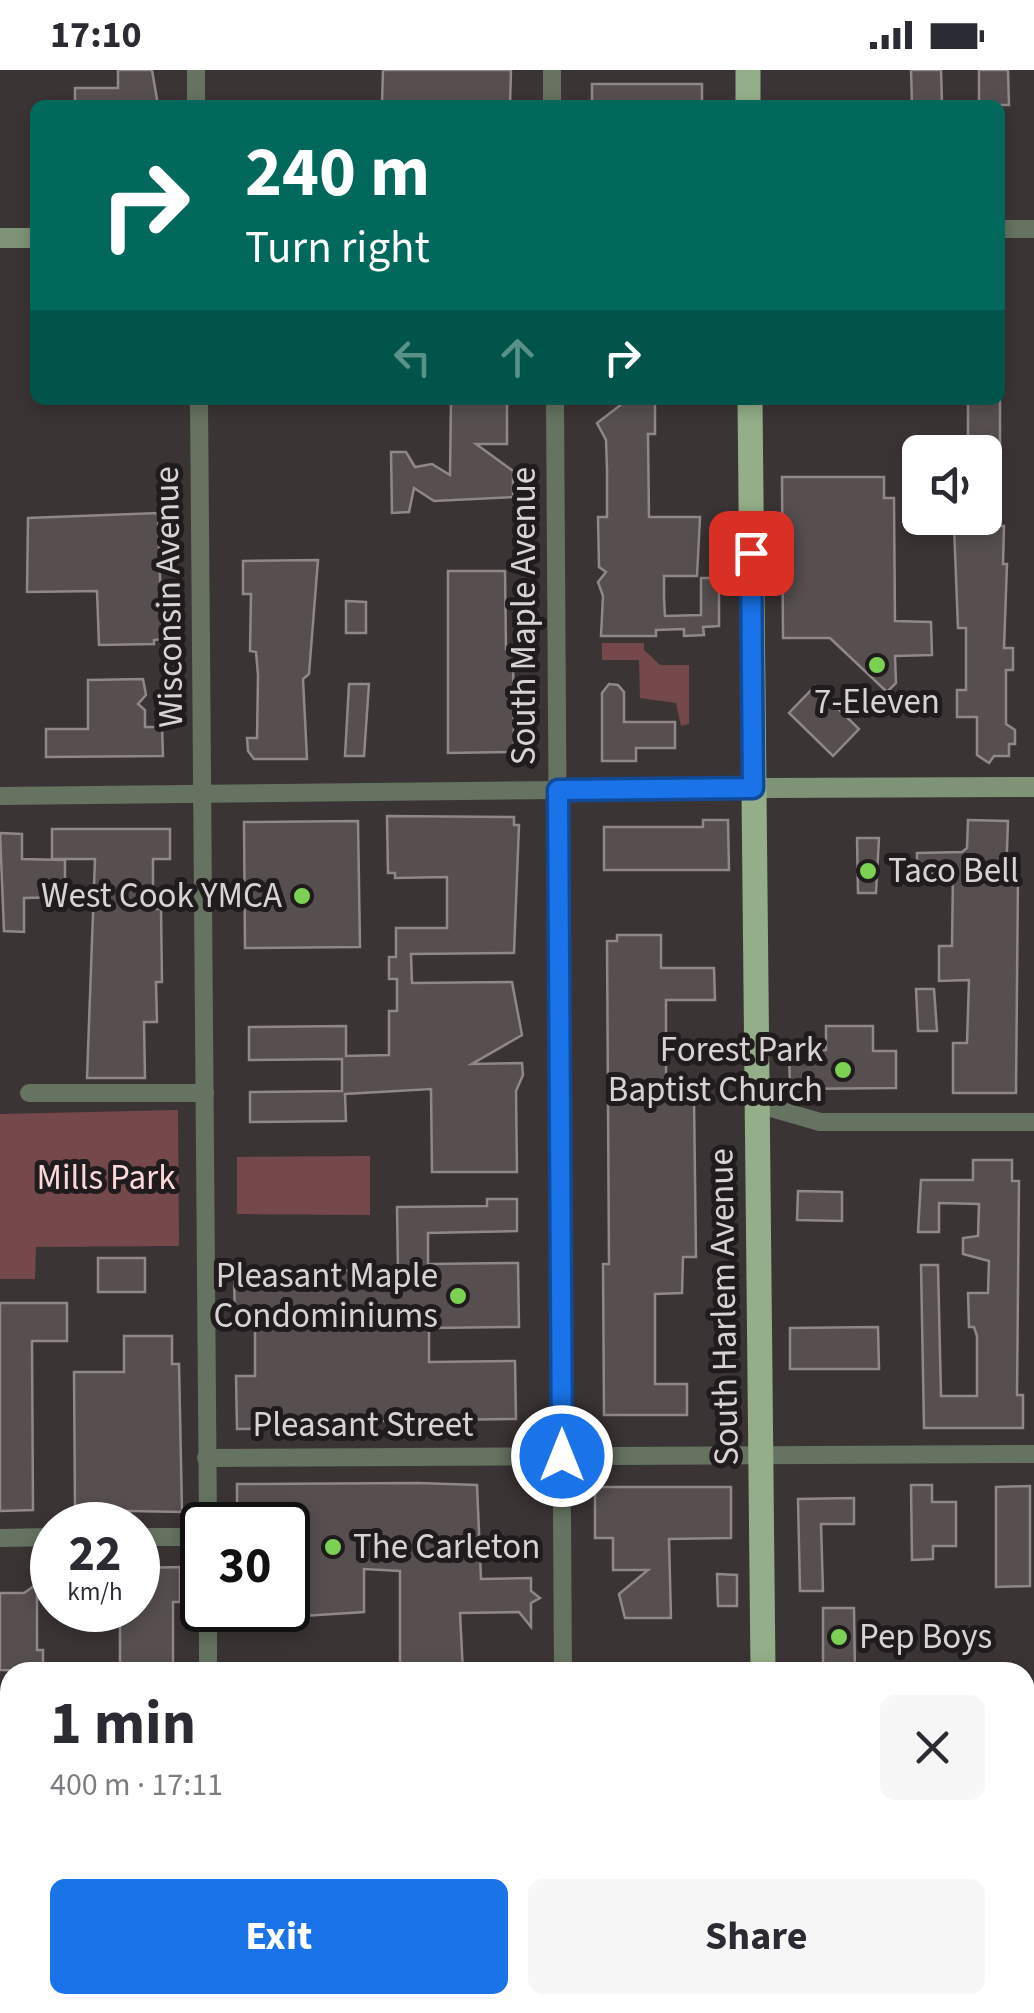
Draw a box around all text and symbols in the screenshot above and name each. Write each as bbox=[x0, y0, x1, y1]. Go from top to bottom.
text: 17:10 bbox=[50, 8, 142, 62]
text: 240 m bbox=[245, 123, 430, 223]
icon: right bbox=[80, 140, 210, 270]
text: Turn right bbox=[245, 216, 430, 280]
icon: left bbox=[385, 330, 440, 385]
icon: ahead bbox=[490, 330, 545, 385]
icon: right bbox=[595, 330, 650, 385]
map controls bbox=[902, 435, 1002, 535]
button: sound bbox=[902, 435, 1002, 535]
street label: Wisconsin Avenue bbox=[142, 466, 196, 728]
street label: South Maple Avenue bbox=[499, 467, 549, 765]
pin bbox=[709, 511, 794, 596]
icon: arrive bbox=[724, 526, 779, 581]
marker: 7-Eleven bbox=[866, 654, 888, 676]
place label: 7-Eleven bbox=[814, 677, 940, 727]
place label: Taco Bell bbox=[888, 846, 1019, 896]
marker: Taco Bell bbox=[857, 860, 879, 882]
place label: West Cook YMCA bbox=[41, 871, 282, 921]
marker: West Cook YMCA bbox=[291, 885, 313, 907]
place label: Forest Park Baptist Church bbox=[608, 1025, 824, 1115]
marker: Forest Park Baptist Church bbox=[832, 1059, 854, 1081]
street label: South Harlem Avenue bbox=[696, 1148, 752, 1466]
park label: Mills Park bbox=[37, 1153, 176, 1203]
place label: Pleasant Maple Condominiums bbox=[213, 1251, 438, 1341]
marker: Pleasant Maple Condominiums bbox=[447, 1285, 469, 1307]
street label: Pleasant Street bbox=[252, 1400, 474, 1450]
position arrow bbox=[510, 1404, 614, 1508]
speed limit sign: 30 bbox=[180, 1502, 310, 1632]
text: 22 bbox=[69, 1519, 121, 1590]
place label: The Carleton bbox=[353, 1522, 540, 1572]
marker: The Carleton bbox=[322, 1536, 344, 1558]
text: km/h bbox=[67, 1574, 123, 1610]
place label: Pep Boys bbox=[859, 1612, 992, 1662]
marker: Pep Boys bbox=[828, 1626, 850, 1648]
text: 1 min bbox=[50, 1682, 196, 1767]
button: close bbox=[880, 1695, 985, 1800]
text: 400 m · 17:11 bbox=[50, 1762, 223, 1808]
button: Exit bbox=[50, 1879, 508, 1994]
button: Share bbox=[528, 1879, 985, 1994]

